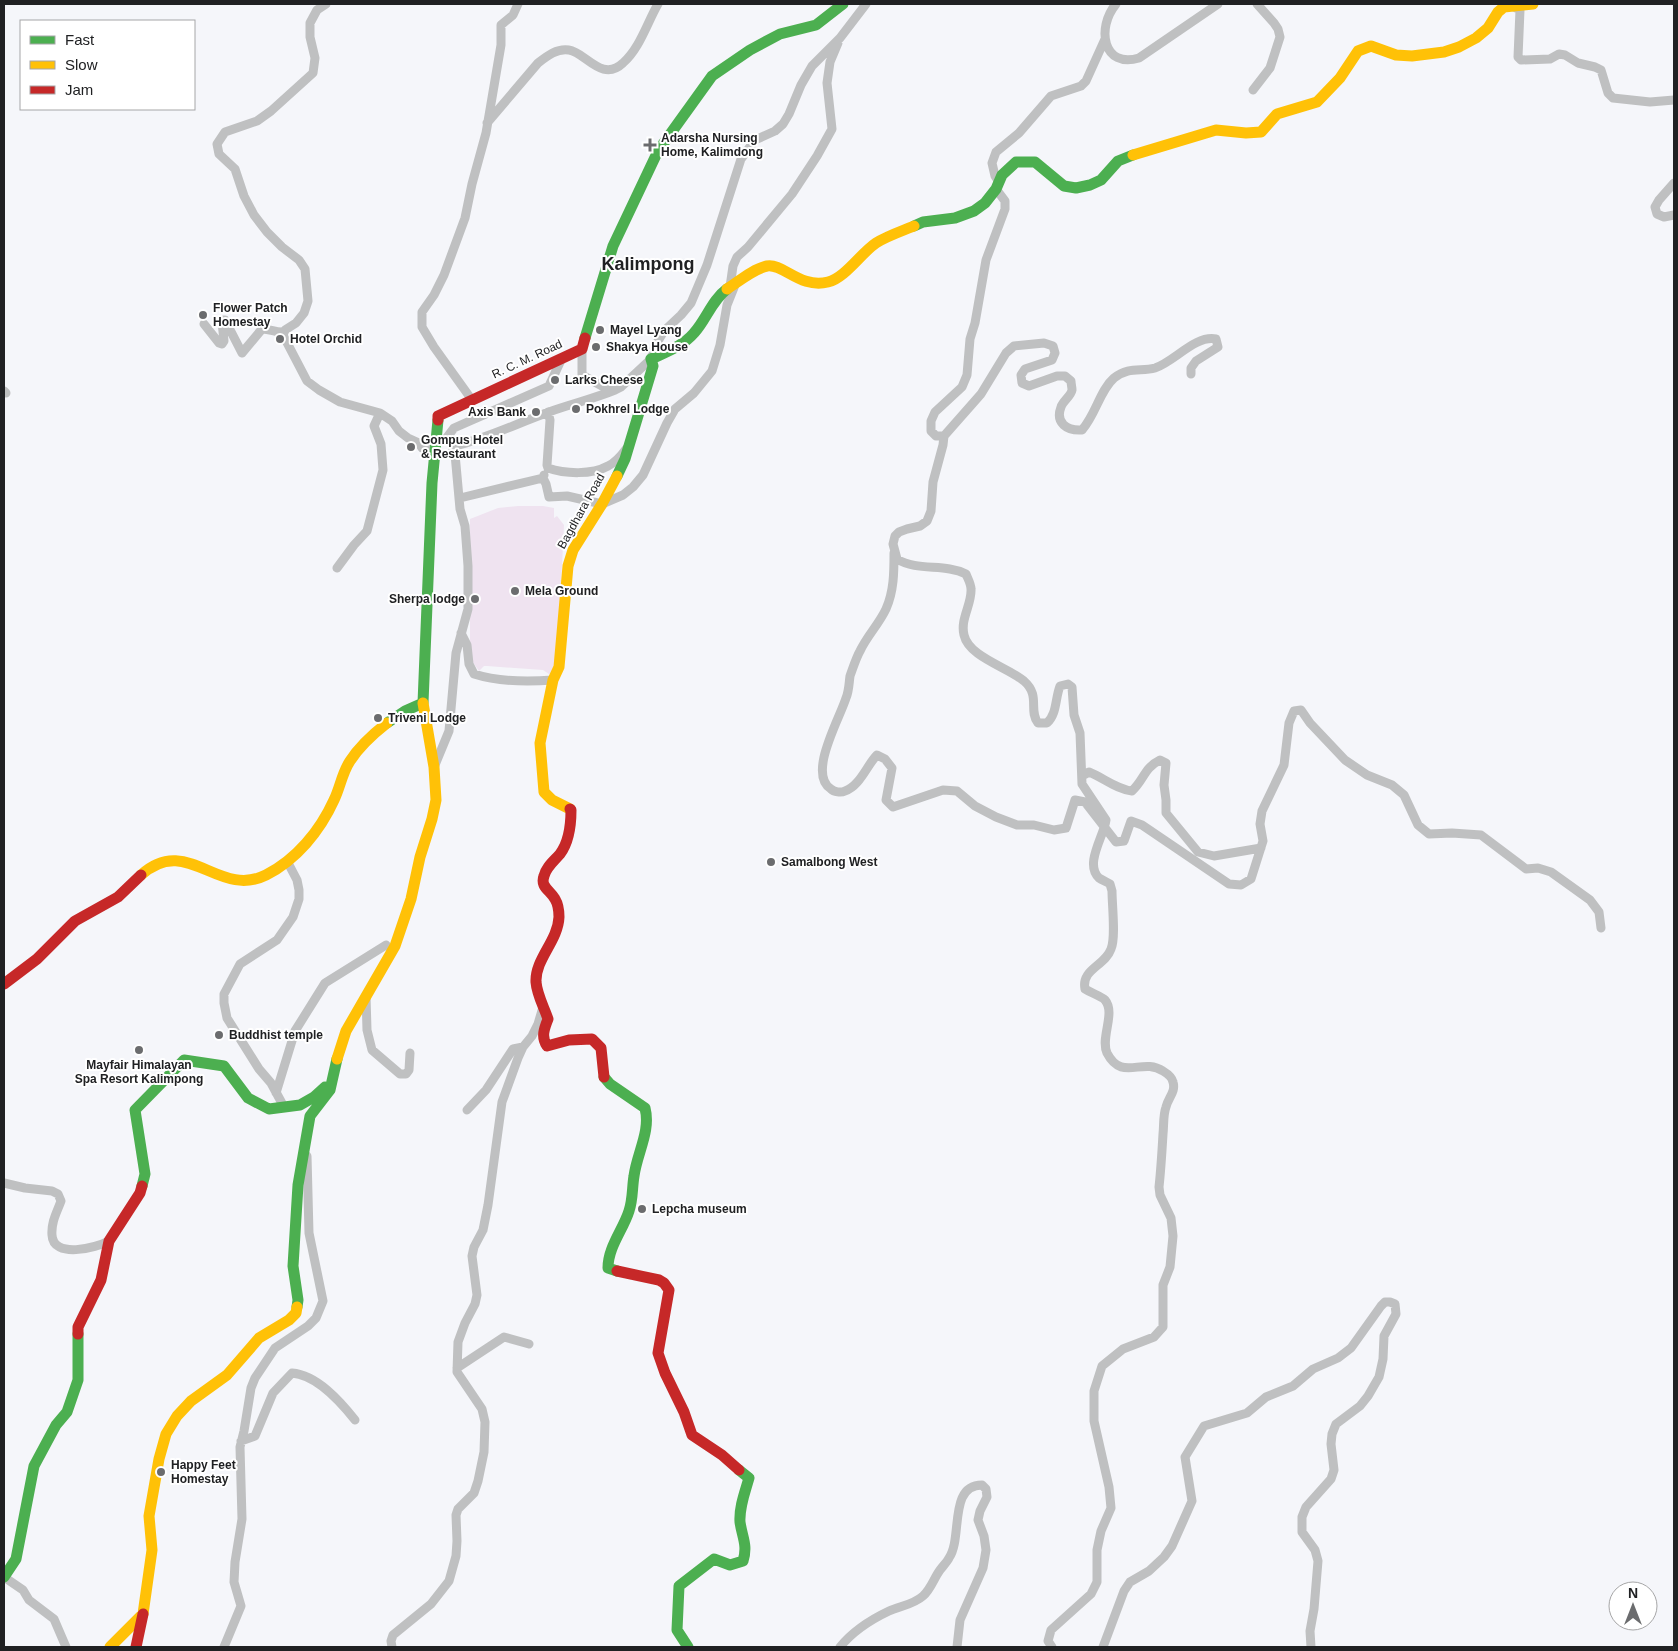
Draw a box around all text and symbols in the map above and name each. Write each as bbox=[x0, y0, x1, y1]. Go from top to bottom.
legend bbox=[20, 20, 195, 110]
text: Fast bbox=[65, 31, 95, 48]
text: Slow bbox=[65, 56, 98, 73]
text: Jam bbox=[65, 81, 93, 98]
place label: Adarsha Nursing Home, Kalimdong bbox=[661, 131, 763, 159]
marker: Adarsha Nursing Home, Kalimdong bbox=[643, 138, 657, 152]
district label: Kalimpong bbox=[602, 254, 695, 274]
place label: Flower Patch Homestay bbox=[213, 301, 288, 329]
marker: Flower Patch Homestay bbox=[197, 309, 209, 321]
place label: Mayel Lyang bbox=[610, 323, 682, 337]
marker: Mayel Lyang bbox=[594, 324, 606, 336]
place label: Hotel Orchid bbox=[290, 332, 362, 346]
marker: Hotel Orchid bbox=[274, 333, 286, 345]
street label: R. C. M. Road bbox=[490, 337, 564, 381]
place label: Shakya House bbox=[606, 340, 688, 354]
marker: Shakya House bbox=[590, 341, 602, 353]
place label: Larks Cheese bbox=[565, 373, 643, 387]
marker: Larks Cheese bbox=[549, 374, 561, 386]
place label: Pokhrel Lodge bbox=[586, 402, 670, 416]
marker: Pokhrel Lodge bbox=[570, 403, 582, 415]
place label: Axis Bank bbox=[468, 405, 526, 419]
marker: Axis Bank bbox=[530, 406, 542, 418]
place label: Gompus Hotel & Restaurant bbox=[421, 433, 503, 461]
marker: Gompus Hotel & Restaurant bbox=[405, 441, 417, 453]
street label: Bagdhara Road bbox=[554, 471, 608, 551]
place label: Mela Ground bbox=[525, 584, 598, 598]
marker: Mela Ground bbox=[509, 585, 521, 597]
place label: Sherpa lodge bbox=[389, 592, 465, 606]
marker: Sherpa lodge bbox=[469, 593, 481, 605]
place label: Triveni Lodge bbox=[388, 711, 466, 725]
marker: Triveni Lodge bbox=[372, 712, 384, 724]
place label: Samalbong West bbox=[781, 855, 877, 869]
marker: Samalbong West bbox=[765, 856, 777, 868]
place label: Buddhist temple bbox=[229, 1028, 323, 1042]
marker: Buddhist temple bbox=[213, 1029, 225, 1041]
marker: Mayfair Himalayan Spa Resort Kalimpong bbox=[133, 1044, 145, 1056]
place label: Mayfair Himalayan Spa Resort Kalimpong bbox=[75, 1058, 203, 1086]
place label: Lepcha museum bbox=[652, 1202, 747, 1216]
marker: Lepcha museum bbox=[636, 1203, 648, 1215]
place label: Happy Feet Homestay bbox=[171, 1458, 236, 1486]
marker: Happy Feet Homestay bbox=[155, 1466, 167, 1478]
north arrow bbox=[1608, 1581, 1658, 1631]
text: N bbox=[1628, 1585, 1638, 1601]

